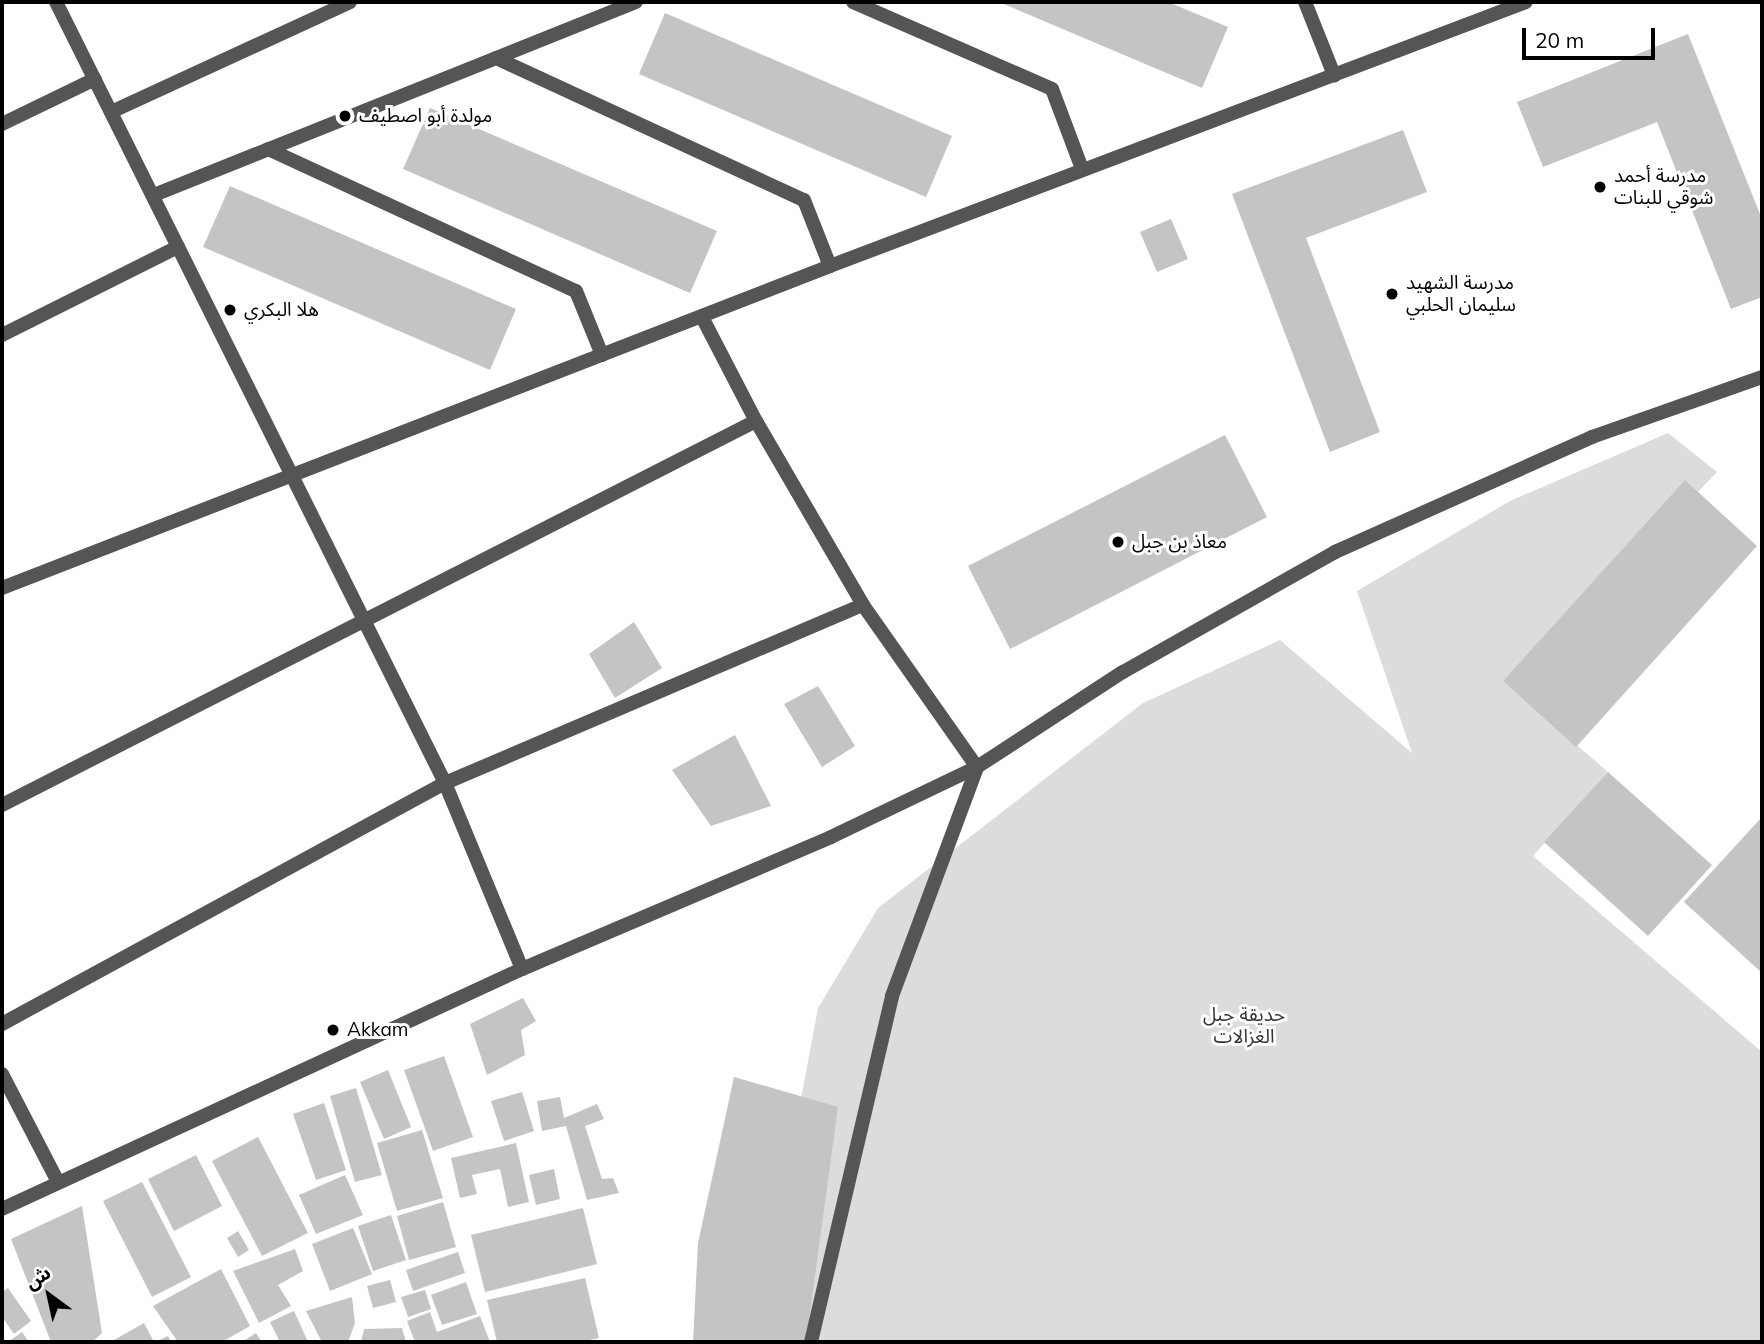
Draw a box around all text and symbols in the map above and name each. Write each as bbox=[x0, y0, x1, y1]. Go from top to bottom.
scale bar bbox=[1526, 14, 1659, 58]
text: 20 m bbox=[1535, 27, 1584, 53]
place label: مولدة أبو اصطيف bbox=[359, 105, 492, 127]
marker: مولدة أبو اصطيف bbox=[337, 108, 353, 124]
place label: مدرسة أحمد شوقي للبنات bbox=[1614, 165, 1713, 209]
marker: مدرسة أحمد شوقي للبنات bbox=[1592, 179, 1608, 195]
place label: مدرسة الشهيد سليمان الحلبي bbox=[1406, 272, 1516, 316]
marker: مدرسة الشهيد سليمان الحلبي bbox=[1384, 286, 1400, 302]
place label: هلا البكري bbox=[244, 299, 319, 321]
marker: هلا البكري bbox=[222, 302, 238, 318]
place label: معاذ بن جبل bbox=[1132, 531, 1227, 553]
marker: معاذ بن جبل bbox=[1110, 534, 1126, 550]
park label: حديقة جبل الغزالات bbox=[1203, 1004, 1285, 1048]
place label: Akkam bbox=[347, 1019, 409, 1041]
marker: Akkam bbox=[325, 1022, 341, 1038]
north arrow bbox=[14, 1260, 84, 1330]
text: ش bbox=[20, 1260, 55, 1295]

